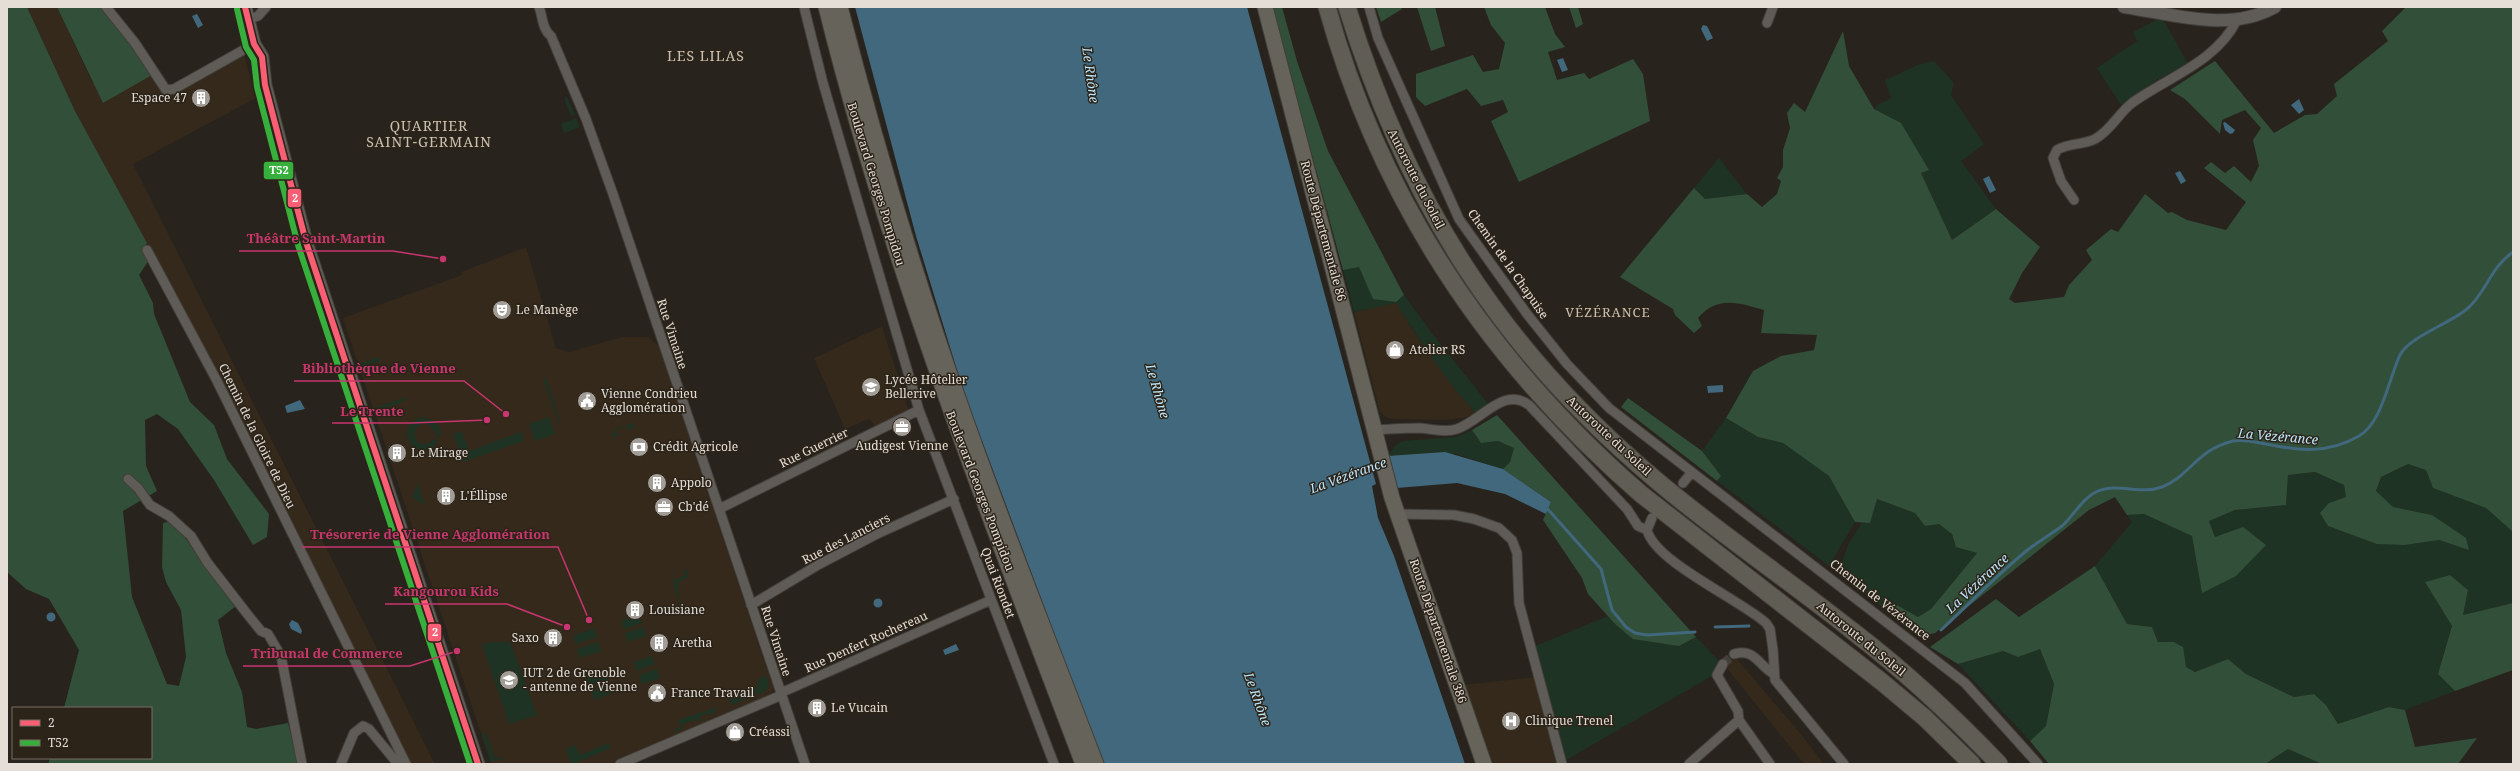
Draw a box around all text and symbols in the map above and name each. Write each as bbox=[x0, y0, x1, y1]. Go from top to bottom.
water label: Le Rhône bbox=[1078, 45, 1104, 105]
district label: LES LILAS bbox=[667, 46, 745, 65]
building icon: Espace 47 bbox=[190, 87, 212, 109]
place label: Espace 47 bbox=[131, 89, 187, 106]
street label: Boulevard Georges Pompidou bbox=[844, 100, 910, 268]
district label: QUARTIER SAINT-GERMAIN bbox=[366, 116, 492, 151]
street label: Autoroute du Soleil bbox=[1384, 126, 1449, 232]
street label: Route Départementale 86 bbox=[1297, 159, 1351, 303]
line badge: T52 bbox=[263, 161, 294, 180]
text: T52 bbox=[269, 162, 289, 177]
line badge: 2 bbox=[287, 188, 302, 208]
text: 2 bbox=[292, 190, 298, 205]
street label: Chemin de la Chapuise bbox=[1464, 205, 1553, 322]
callout: Théâtre Saint-Martin bbox=[239, 226, 393, 251]
text: Théâtre Saint-Martin bbox=[247, 229, 386, 247]
street label: Rue Vimaine bbox=[653, 296, 692, 371]
theatre icon: Le Manège bbox=[491, 299, 513, 321]
place label: Le Manège bbox=[516, 301, 578, 318]
district label: VÉZÉRANCE bbox=[1565, 303, 1651, 321]
shop icon: Atelier RS bbox=[1384, 339, 1406, 361]
place label: Atelier RS bbox=[1409, 341, 1465, 358]
callout: Bibliothèque de Vienne bbox=[294, 356, 464, 381]
text: Bibliothèque de Vienne bbox=[302, 359, 456, 377]
street label: Chemin de la Gloire de Dieu bbox=[215, 360, 300, 512]
water label: Le Rhône bbox=[1141, 361, 1175, 421]
place label: Lycée Hôtelier Bellerive bbox=[885, 371, 968, 402]
school or university icon: Lycée Hôtelier Bellerive bbox=[860, 376, 882, 398]
place label: Vienne Condrieu Agglomération bbox=[601, 385, 698, 416]
public building icon: Vienne Condrieu Agglomération bbox=[576, 390, 598, 412]
street label: Autoroute du Soleil bbox=[1563, 392, 1656, 480]
callout: Le Trente bbox=[332, 398, 411, 423]
text: Le Trente bbox=[340, 402, 404, 420]
street label: Boulevard Georges Pompidou bbox=[942, 408, 1019, 574]
office icon: Audigest Vienne bbox=[891, 416, 913, 438]
street label: Rue Guerrier bbox=[776, 423, 851, 472]
water label: La Vézérance bbox=[2236, 423, 2319, 449]
bank icon: Crédit Agricole bbox=[628, 436, 650, 458]
place label: Audigest Vienne bbox=[856, 437, 948, 454]
place label: Crédit Agricole bbox=[653, 438, 738, 455]
building icon: Le Mirage bbox=[386, 442, 408, 464]
place label: Le Mirage bbox=[411, 444, 468, 461]
water label: La Vézérance bbox=[1306, 453, 1389, 498]
building icon: Appolo bbox=[646, 472, 668, 494]
place label: Appolo bbox=[671, 474, 712, 491]
building icon: L'Éllipse bbox=[435, 485, 457, 507]
place label: L'Éllipse bbox=[460, 487, 507, 504]
office icon: Cb'dé bbox=[653, 496, 675, 518]
place label: Cb'dé bbox=[678, 498, 709, 515]
street label: Rue des Lanciers bbox=[799, 509, 893, 568]
callout: Trésorerie de Vienne Agglomération bbox=[302, 522, 558, 547]
text: Trésorerie de Vienne Agglomération bbox=[310, 525, 550, 543]
street label: Quai Riondet bbox=[977, 545, 1020, 621]
water label: La Vézérance bbox=[1941, 549, 2013, 618]
street label: Chemin de Vézérance bbox=[1827, 555, 1934, 644]
street label: Route Départementale 386 bbox=[1406, 556, 1471, 706]
callout: Kangourou Kids bbox=[385, 579, 507, 604]
text: Kangourou Kids bbox=[393, 582, 499, 600]
street label: Autoroute du Soleil bbox=[1813, 597, 1910, 680]
building icon: Louisiane bbox=[624, 599, 646, 621]
place label: Louisiane bbox=[649, 601, 705, 618]
street label: Rue Vimaine bbox=[757, 603, 796, 678]
street label: Rue Denfert Rochereau bbox=[802, 607, 930, 676]
line badge: 2 bbox=[427, 623, 442, 642]
text: 2 bbox=[432, 624, 438, 639]
building icon: Saxo bbox=[542, 627, 564, 649]
place label: Saxo bbox=[512, 629, 539, 646]
building icon: Aretha bbox=[648, 632, 670, 654]
place label: Aretha bbox=[673, 634, 712, 651]
callout: Tribunal de Commerce bbox=[243, 641, 410, 666]
text: Tribunal de Commerce bbox=[251, 644, 403, 662]
place label: IUT 2 de Grenoble - antenne de Vienne bbox=[523, 664, 637, 695]
school or university icon: IUT 2 de Grenoble - antenne de Vienne bbox=[498, 669, 520, 691]
water label: Le Rhône bbox=[1240, 669, 1276, 729]
public building icon: France Travail bbox=[646, 682, 668, 704]
place label: France Travail bbox=[671, 684, 755, 701]
building icon: Le Vucain bbox=[806, 697, 828, 719]
place label: Le Vucain bbox=[831, 699, 888, 716]
legend bbox=[12, 707, 152, 759]
hospital icon: Clinique Trenel bbox=[1500, 710, 1522, 732]
place label: Clinique Trenel bbox=[1525, 712, 1614, 729]
text: 2 bbox=[48, 714, 55, 731]
shop icon: Créassi bbox=[724, 721, 746, 743]
place label: Créassi bbox=[749, 723, 790, 740]
text: T52 bbox=[48, 734, 69, 751]

